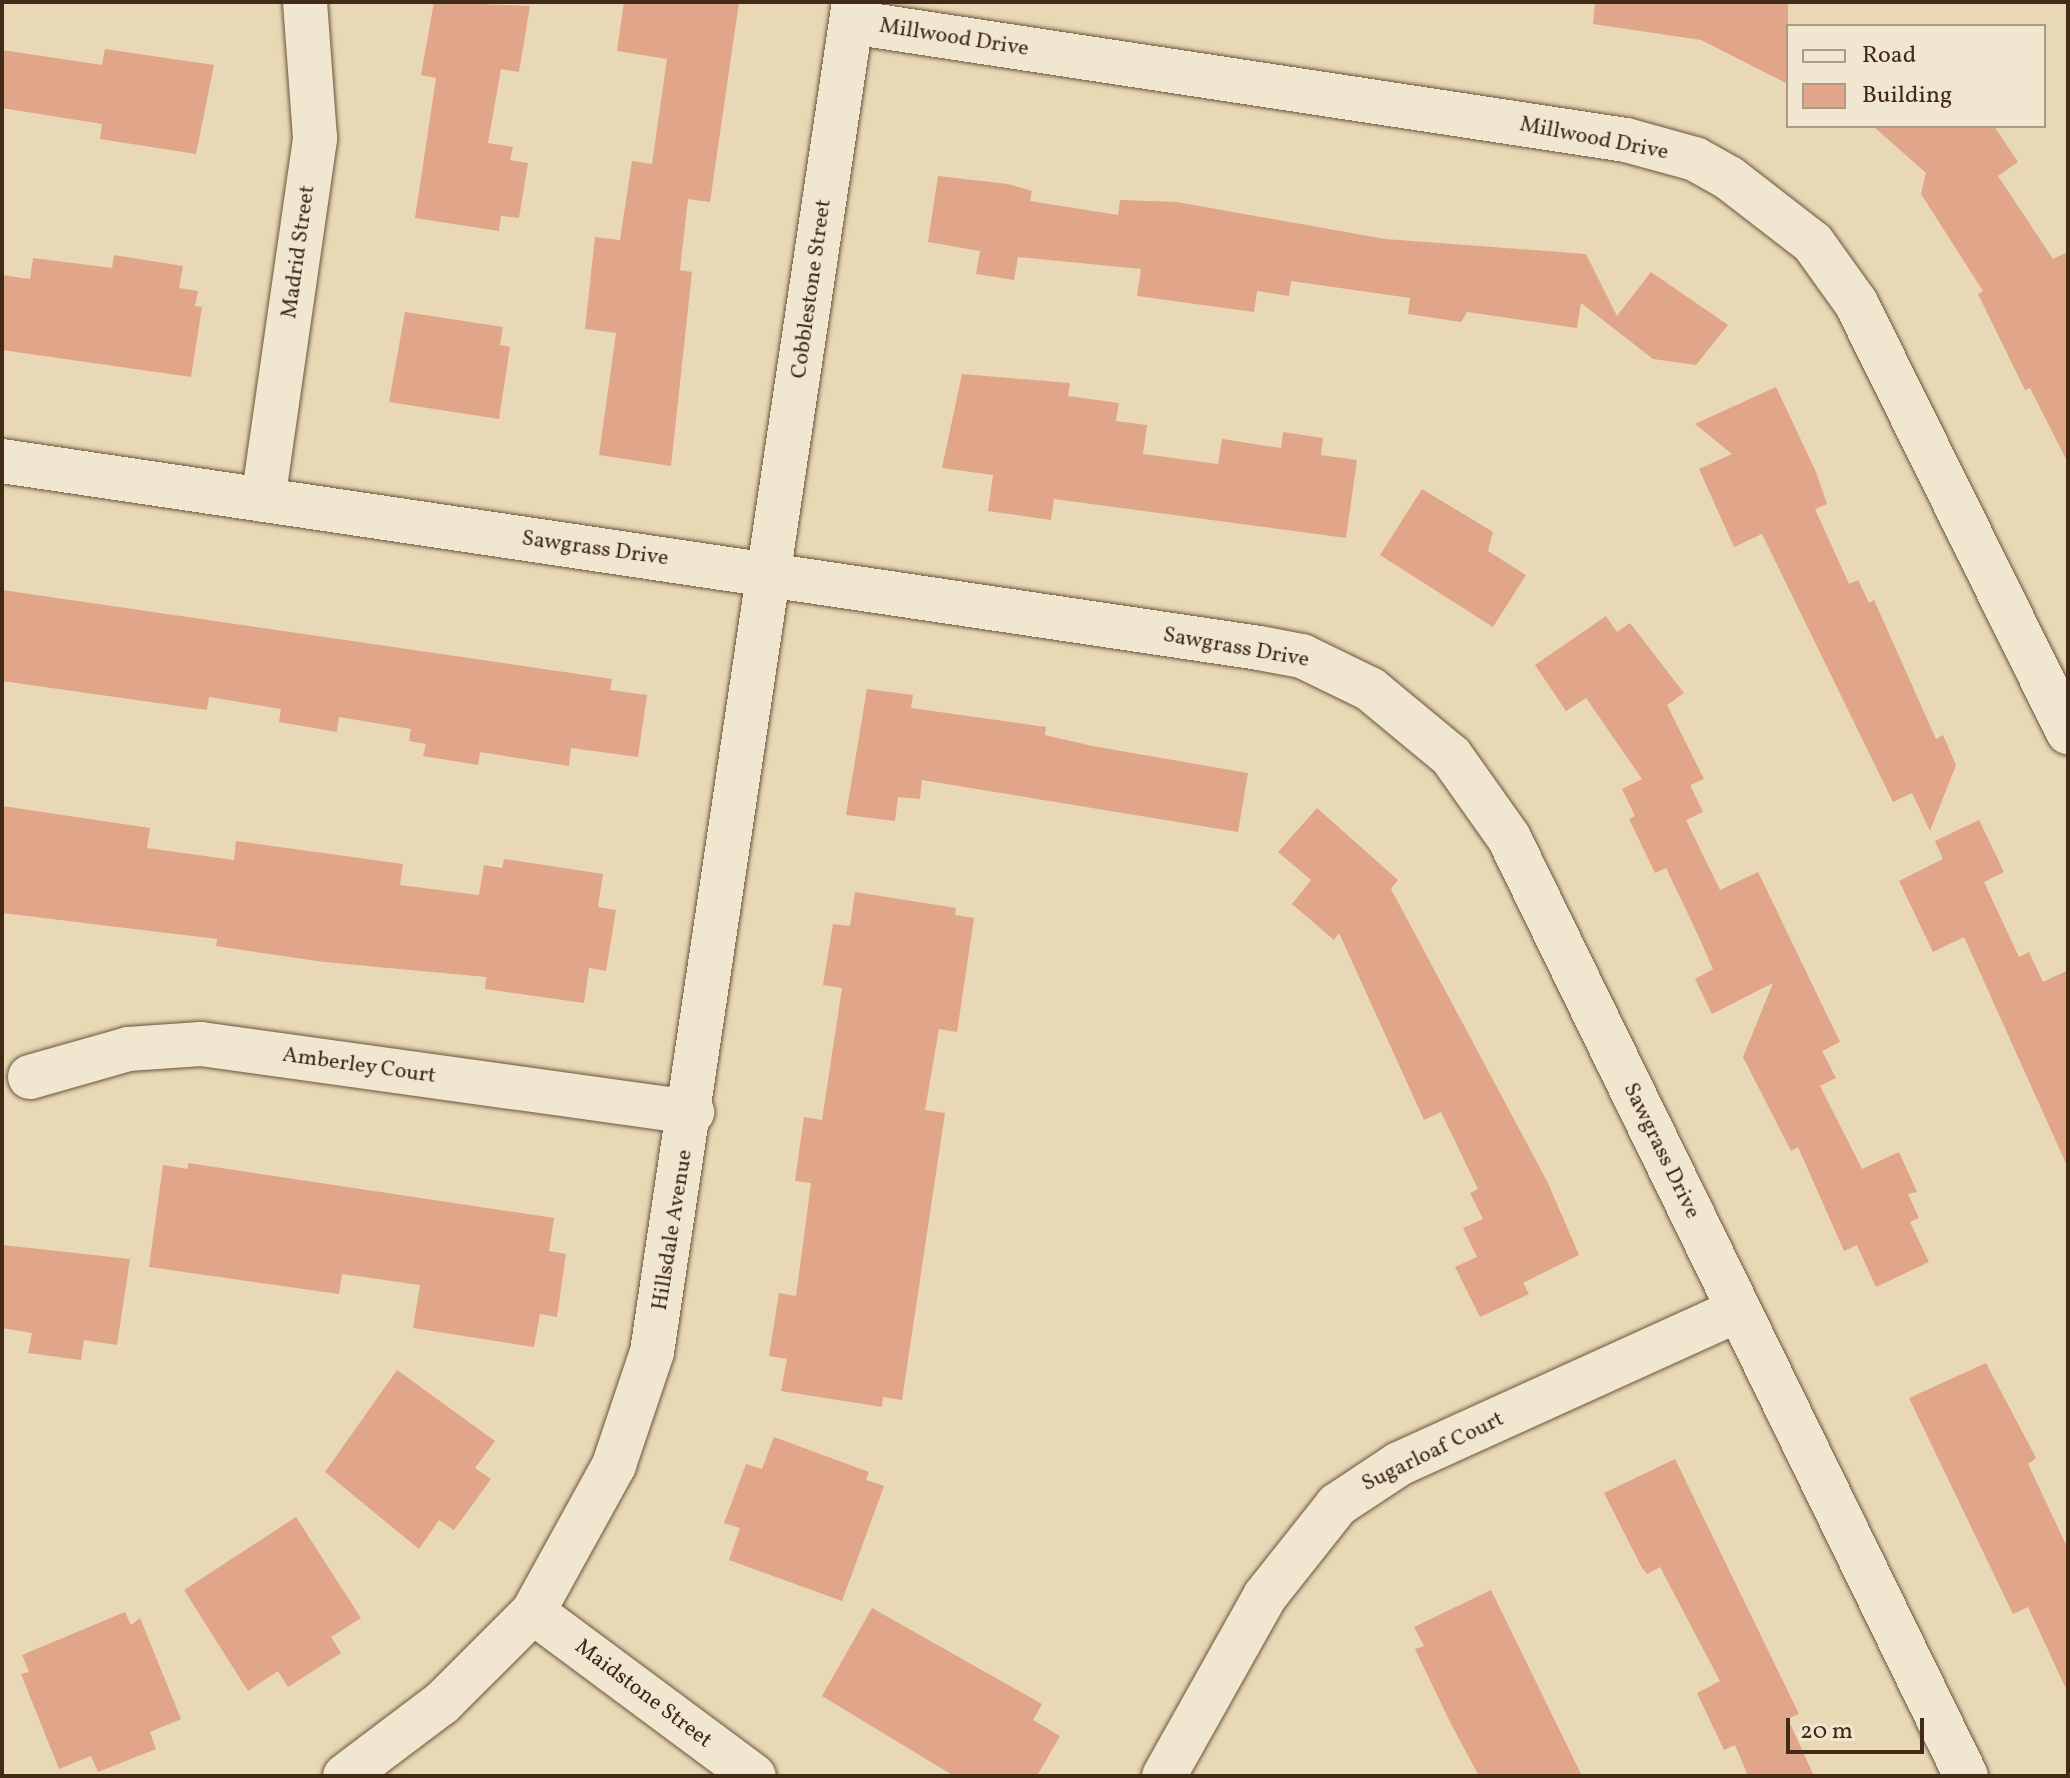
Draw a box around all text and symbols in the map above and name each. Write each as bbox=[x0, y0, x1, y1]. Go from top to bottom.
street label: Millwood Drive bbox=[877, 13, 1031, 63]
legend bbox=[1786, 24, 2046, 128]
text: Road bbox=[1862, 39, 1916, 73]
text: Building bbox=[1862, 79, 1952, 113]
street label: Millwood Drive bbox=[1517, 112, 1671, 166]
street label: Madrid Street bbox=[277, 184, 321, 320]
street label: Cobblestone Street bbox=[786, 198, 838, 380]
street label: Sawgrass Drive bbox=[520, 526, 670, 572]
street label: Sawgrass Drive bbox=[1161, 622, 1311, 674]
street label: Amberley Court bbox=[280, 1042, 438, 1090]
street label: Sawgrass Drive bbox=[1617, 1079, 1705, 1223]
street label: Hillsdale Avenue bbox=[647, 1148, 699, 1312]
street label: Sugarloaf Court bbox=[1359, 1407, 1507, 1497]
street label: Maidstone Street bbox=[569, 1634, 717, 1754]
scale bar bbox=[1790, 1702, 1928, 1752]
text: 20 m bbox=[1800, 1715, 1853, 1749]

